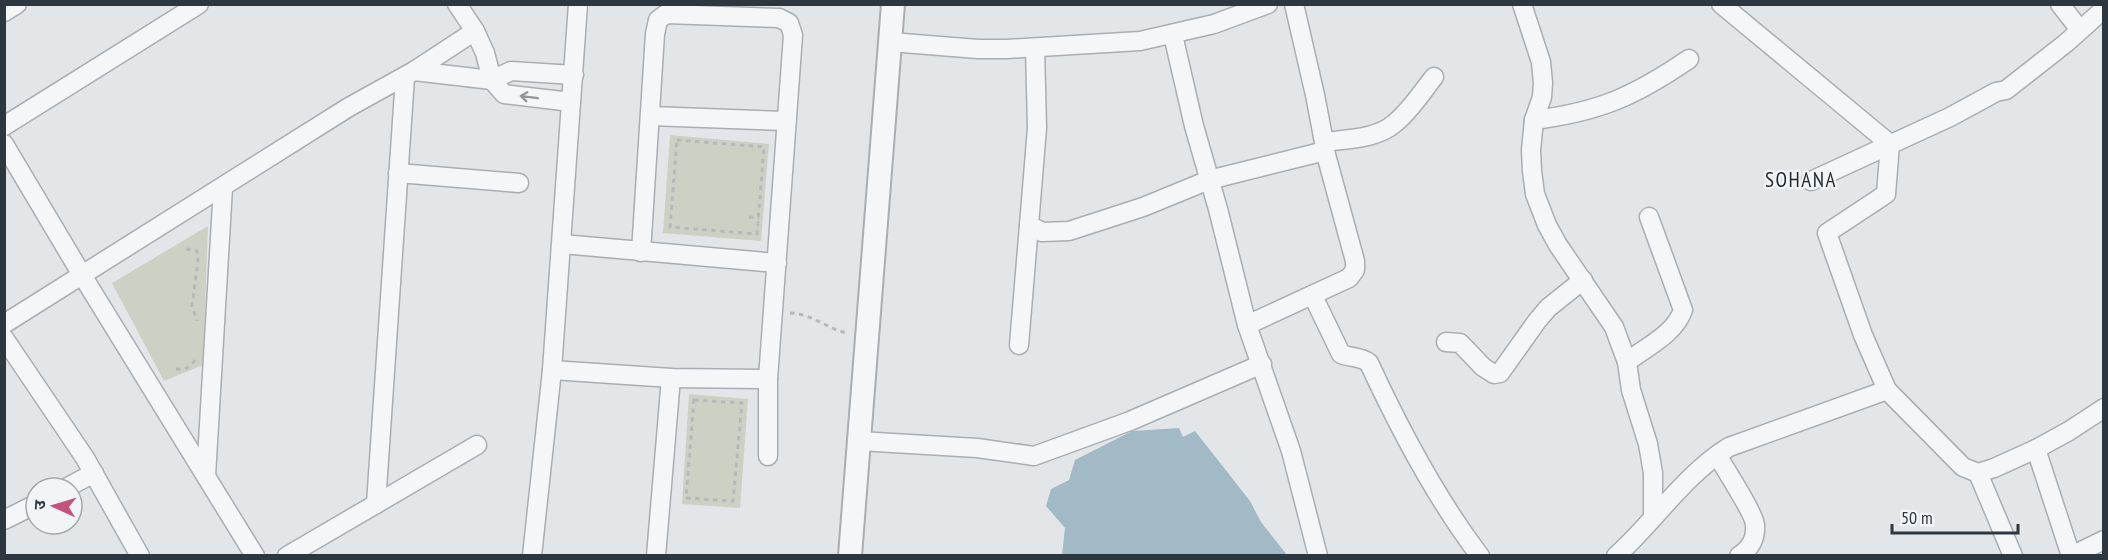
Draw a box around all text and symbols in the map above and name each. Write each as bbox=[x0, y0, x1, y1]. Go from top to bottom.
one-way arrow bbox=[519, 92, 539, 103]
district label: SOHANA bbox=[1765, 166, 1837, 193]
north arrow bbox=[24, 476, 84, 536]
scale bar bbox=[1892, 497, 2018, 535]
text: उ bbox=[29, 499, 49, 510]
text: 50 m bbox=[1901, 506, 1933, 529]

